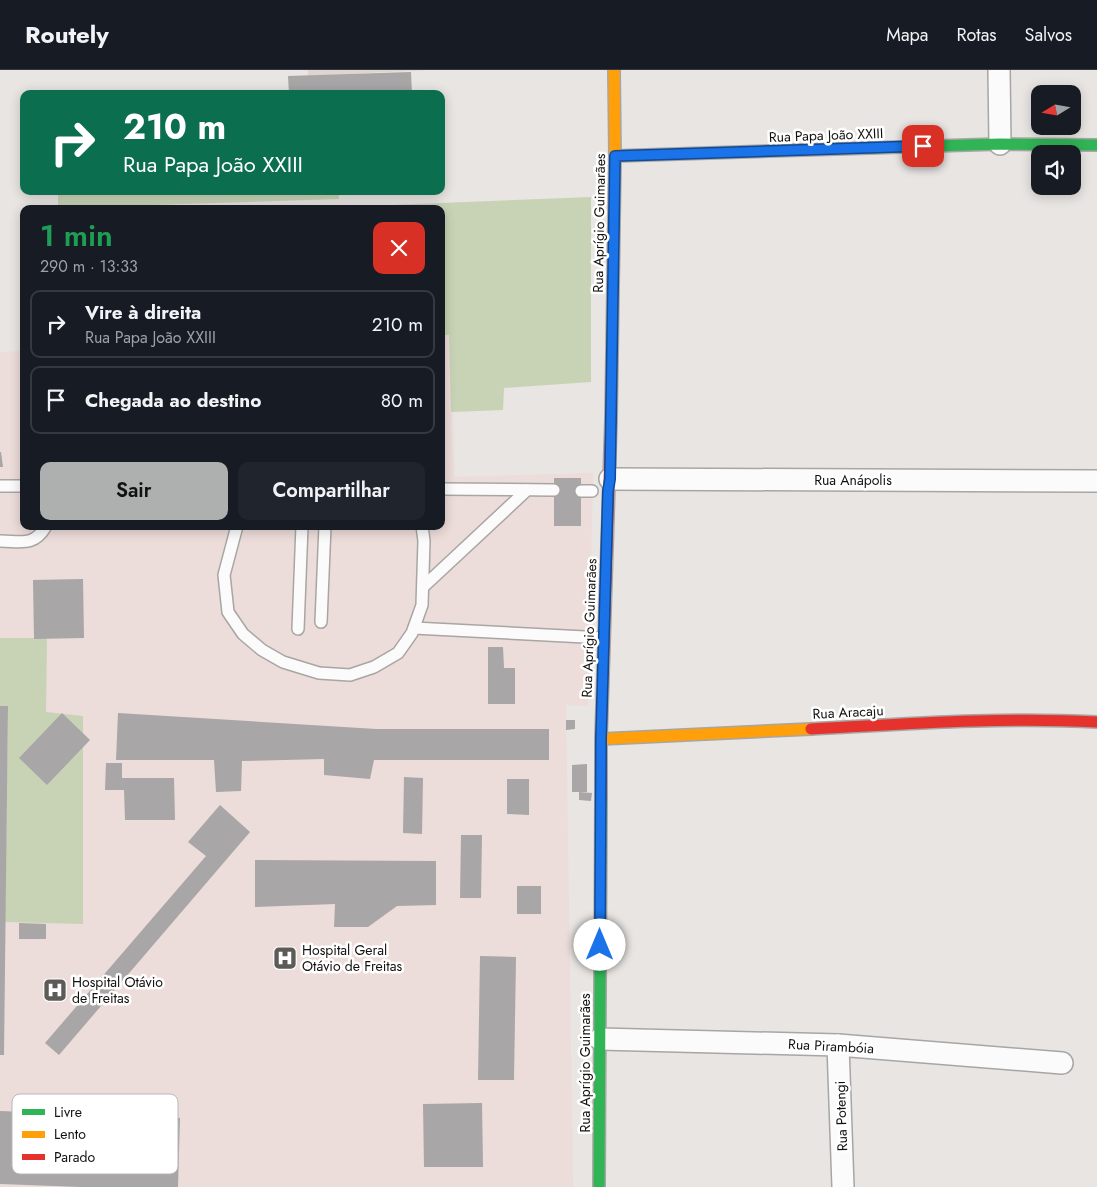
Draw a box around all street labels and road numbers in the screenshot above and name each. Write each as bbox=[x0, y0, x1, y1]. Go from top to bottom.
street label: Rua Papa João XXIII bbox=[768, 123, 884, 147]
street label: Rua Aprígio Guimarães bbox=[588, 153, 610, 293]
street label: Rua Anápolis bbox=[814, 470, 892, 490]
street label: Rua Aprígio Guimarães bbox=[577, 558, 601, 698]
street label: Rua Aracaju bbox=[812, 700, 884, 724]
street label: Rua Aprígio Guimarães bbox=[575, 993, 595, 1133]
street label: Rua Pirambóia bbox=[788, 1034, 874, 1058]
street label: Rua Potengi bbox=[830, 1080, 852, 1152]

